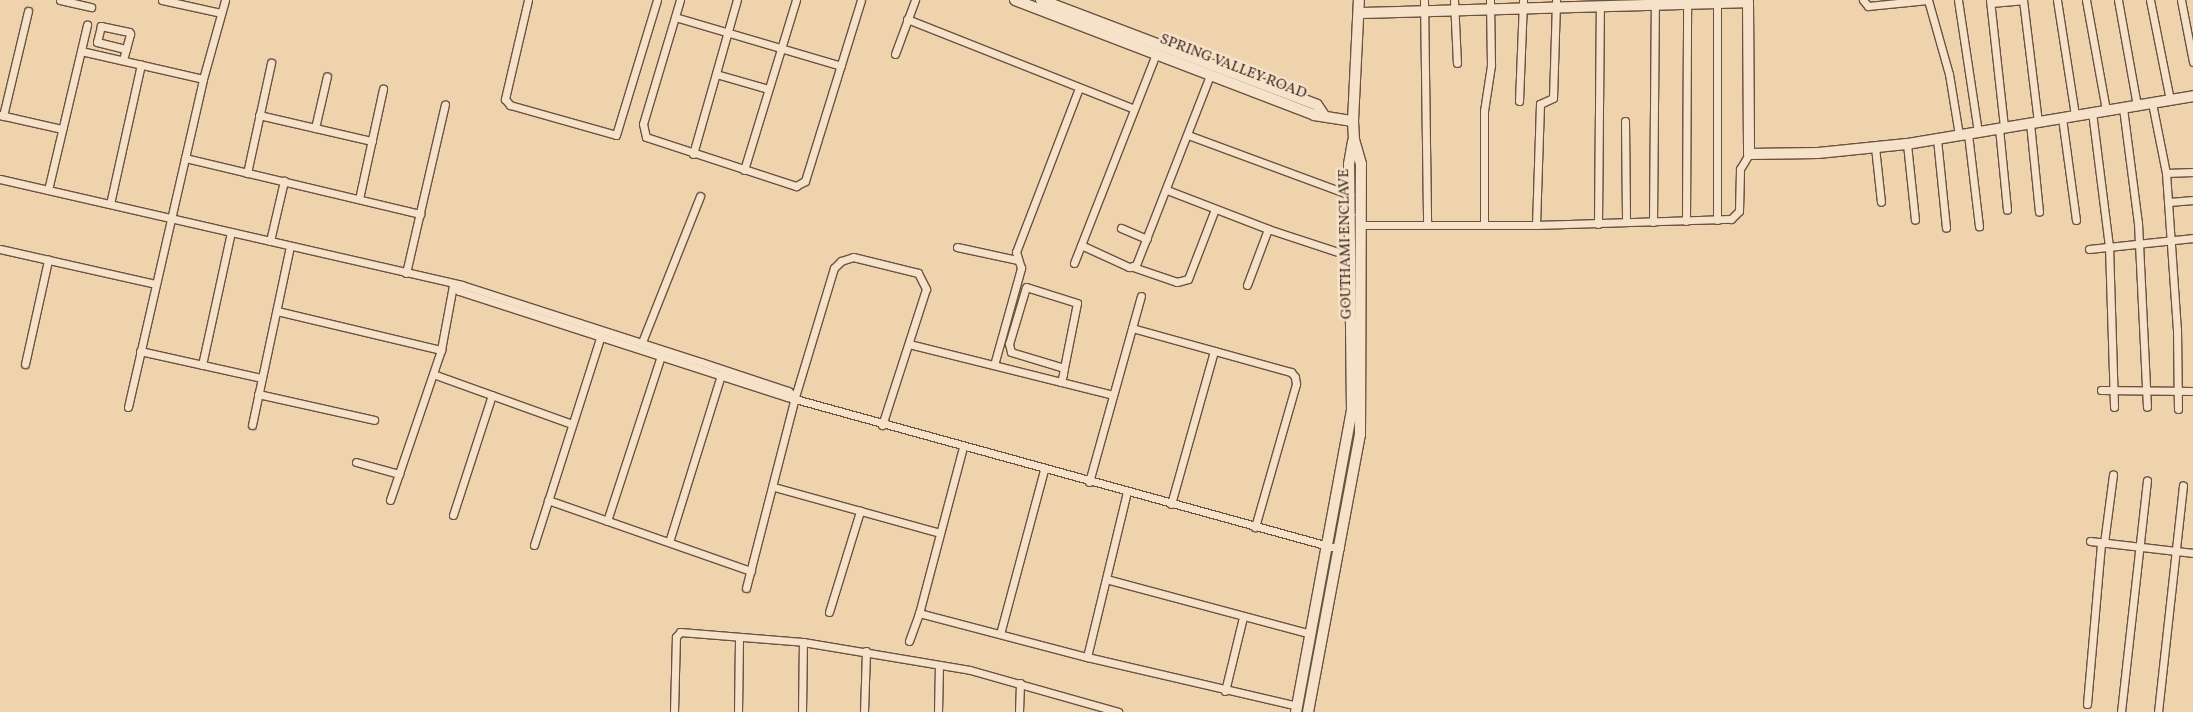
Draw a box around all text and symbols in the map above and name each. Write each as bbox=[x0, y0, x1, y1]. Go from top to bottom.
street label: SPRING VALLEY ROAD bbox=[1157, 30, 1309, 104]
street label: GOUTHAMI ENCLAVE bbox=[1336, 169, 1356, 319]

